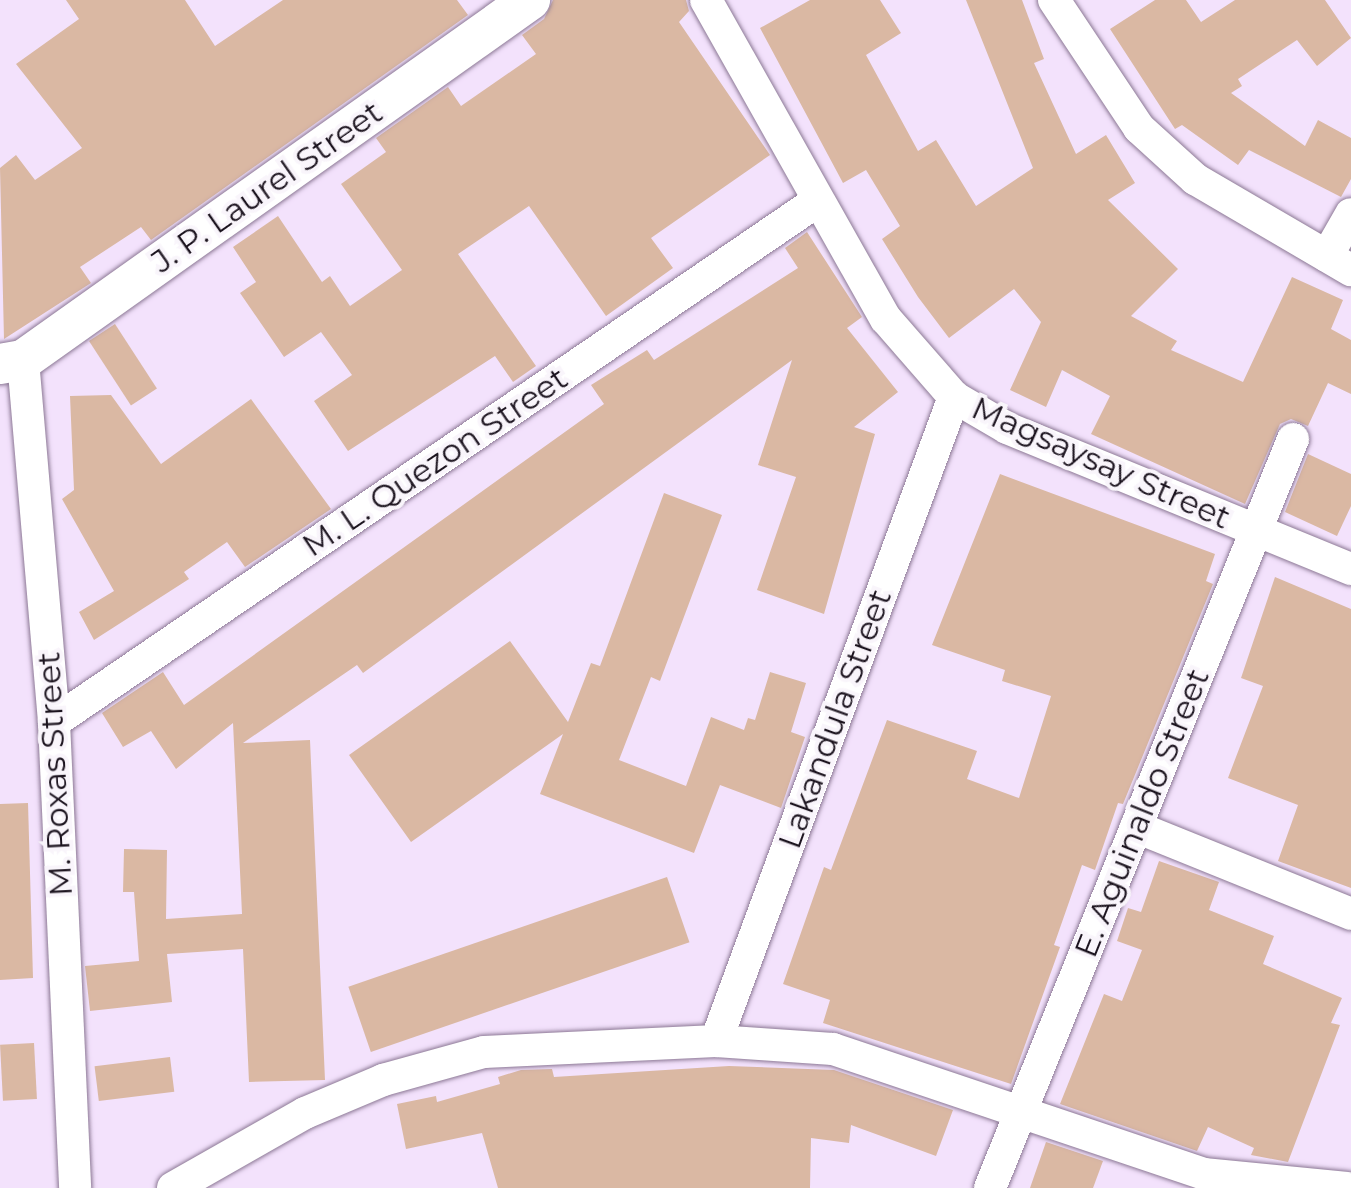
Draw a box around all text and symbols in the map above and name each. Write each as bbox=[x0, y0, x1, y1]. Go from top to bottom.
street label: J. P. Laurel Street bbox=[144, 93, 390, 281]
street label: M. L. Quezon Street bbox=[295, 359, 575, 565]
street label: Magsaysay Street bbox=[966, 389, 1236, 537]
street label: Lakandula Street bbox=[770, 584, 900, 854]
street label: M. Roxas Street bbox=[29, 651, 81, 897]
street label: E. Aguinaldo Street bbox=[1067, 663, 1217, 963]

